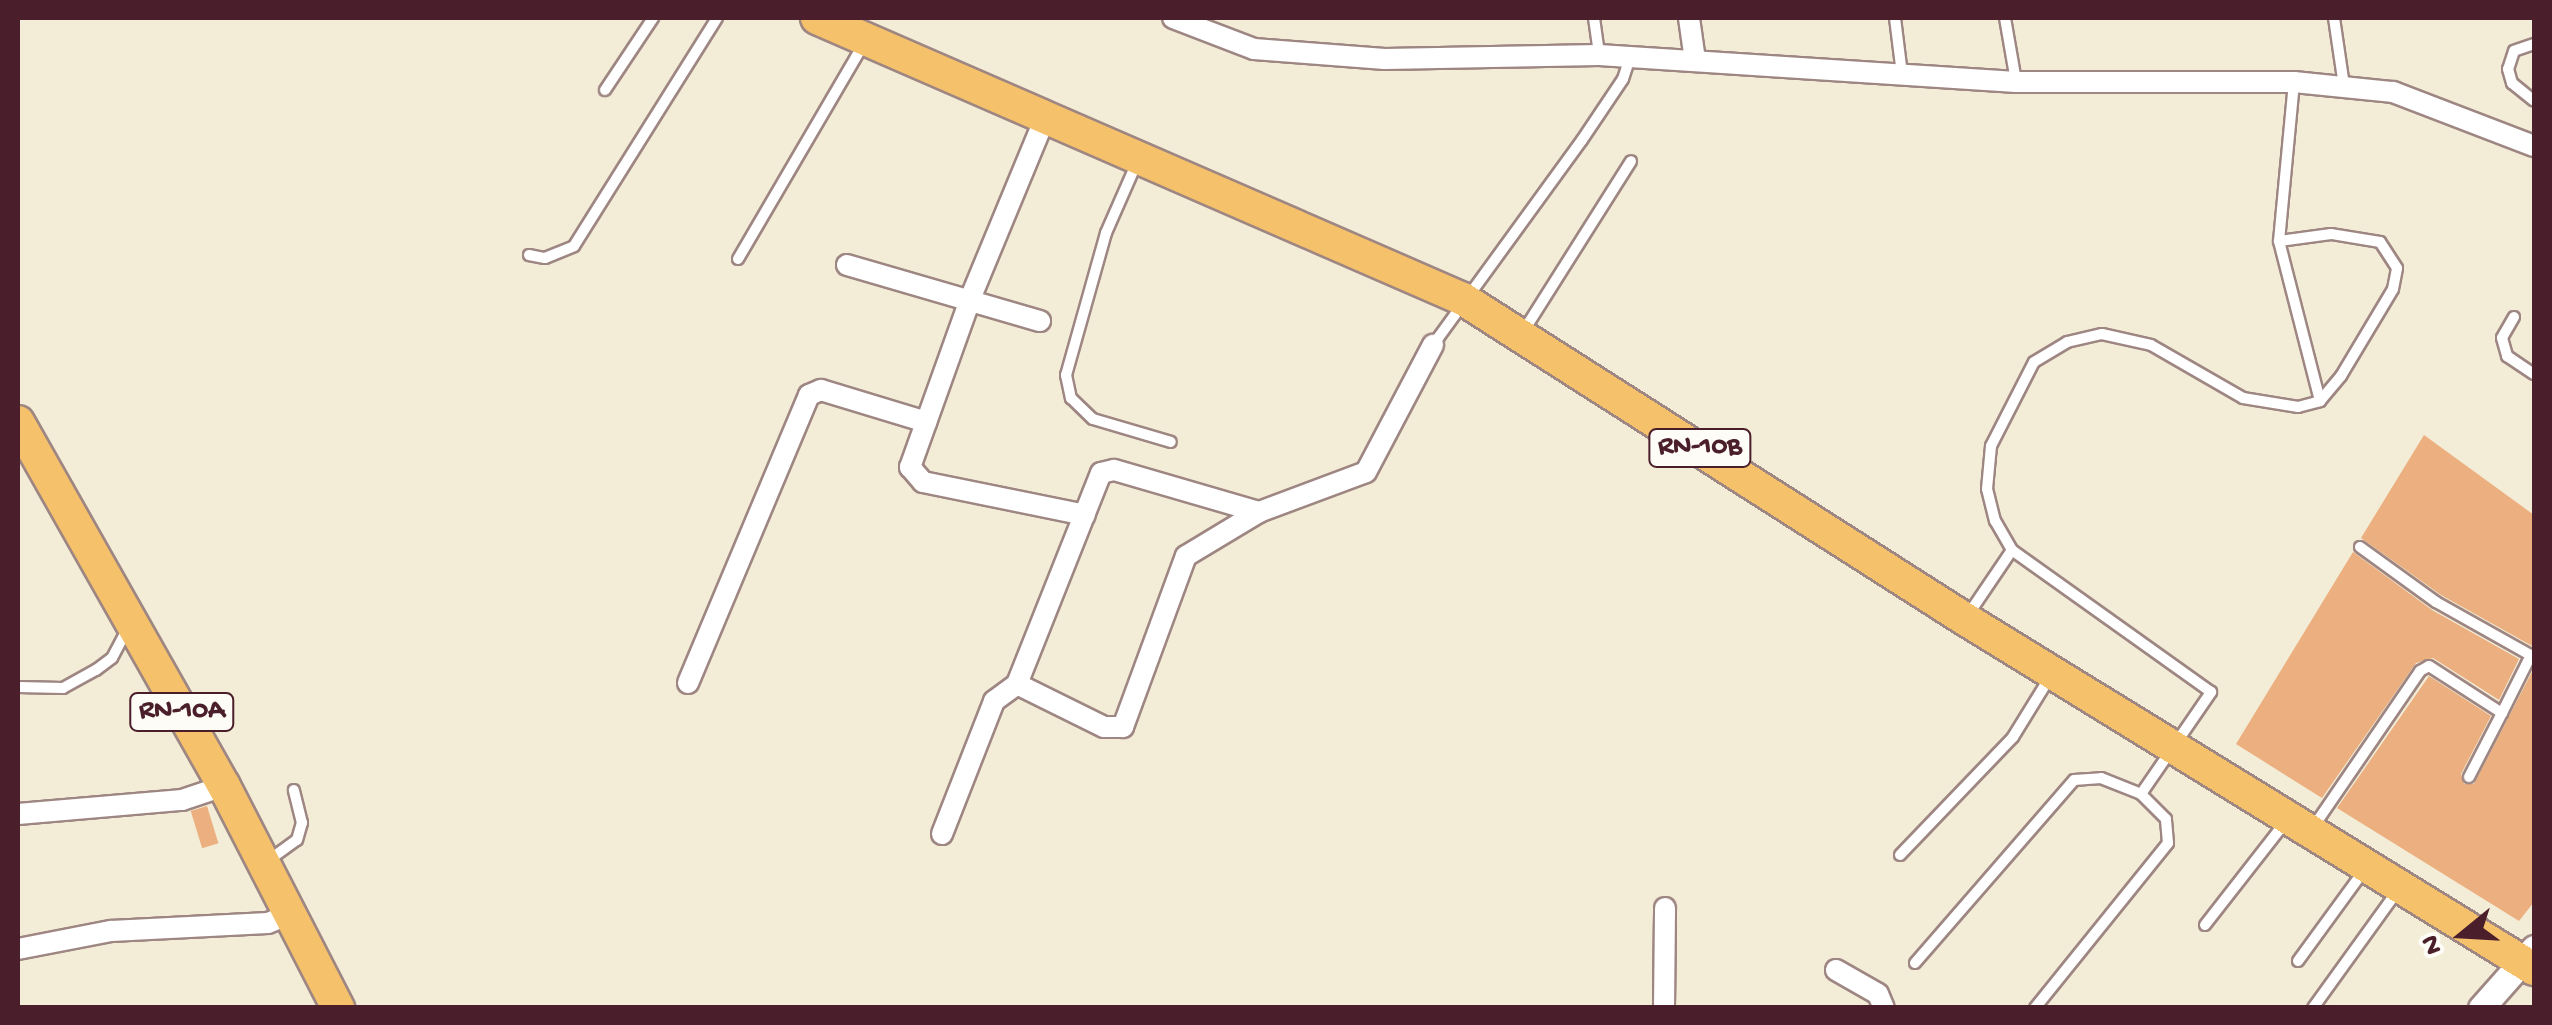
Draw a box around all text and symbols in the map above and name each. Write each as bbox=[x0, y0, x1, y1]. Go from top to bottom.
road number: RN-10B bbox=[1648, 425, 1752, 471]
road number: RN-10A bbox=[127, 689, 237, 735]
north arrow bbox=[2412, 885, 2512, 985]
text: N bbox=[2414, 931, 2452, 958]

